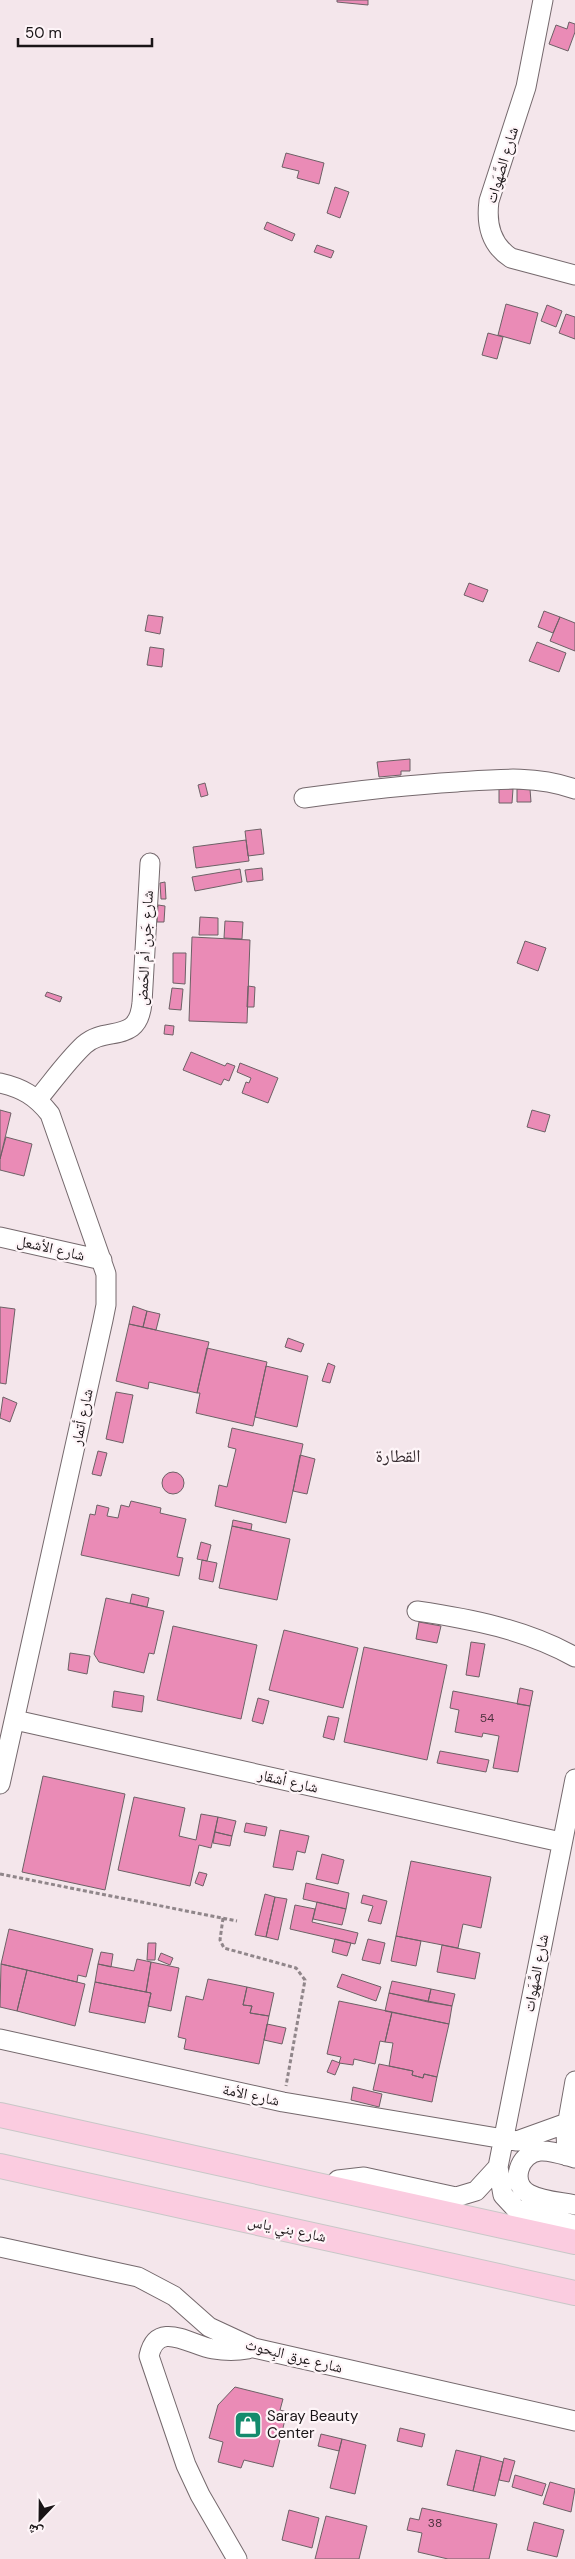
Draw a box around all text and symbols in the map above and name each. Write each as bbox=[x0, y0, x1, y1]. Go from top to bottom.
scale bar bbox=[18, 15, 151, 47]
text: 50 m bbox=[25, 23, 62, 43]
street label: شارع الصَّهَوات bbox=[481, 124, 523, 206]
street label: شارع جَرن أم الحَمض bbox=[132, 890, 158, 1006]
street label: شارع الأشعل bbox=[15, 1231, 87, 1266]
street label: شارع أتمار bbox=[66, 1387, 98, 1448]
district label: القطارة bbox=[375, 1444, 421, 1468]
house number: 54 bbox=[480, 1710, 494, 1726]
street label: شارع أشقار bbox=[255, 1764, 320, 1798]
street label: شارع الصَّهَوات bbox=[519, 1932, 553, 2014]
street label: شارع الأمة bbox=[221, 2079, 281, 2111]
street label: شارع بني ياس bbox=[246, 2211, 328, 2249]
street label: شارع عِرق البِحوث bbox=[243, 2334, 345, 2379]
place label: Saray Beauty Center bbox=[267, 2406, 359, 2443]
shop icon: Saray Beauty Center bbox=[233, 2410, 263, 2440]
north arrow bbox=[15, 2494, 65, 2544]
house number: 38 bbox=[428, 2515, 442, 2531]
text: ش bbox=[25, 2520, 45, 2542]

